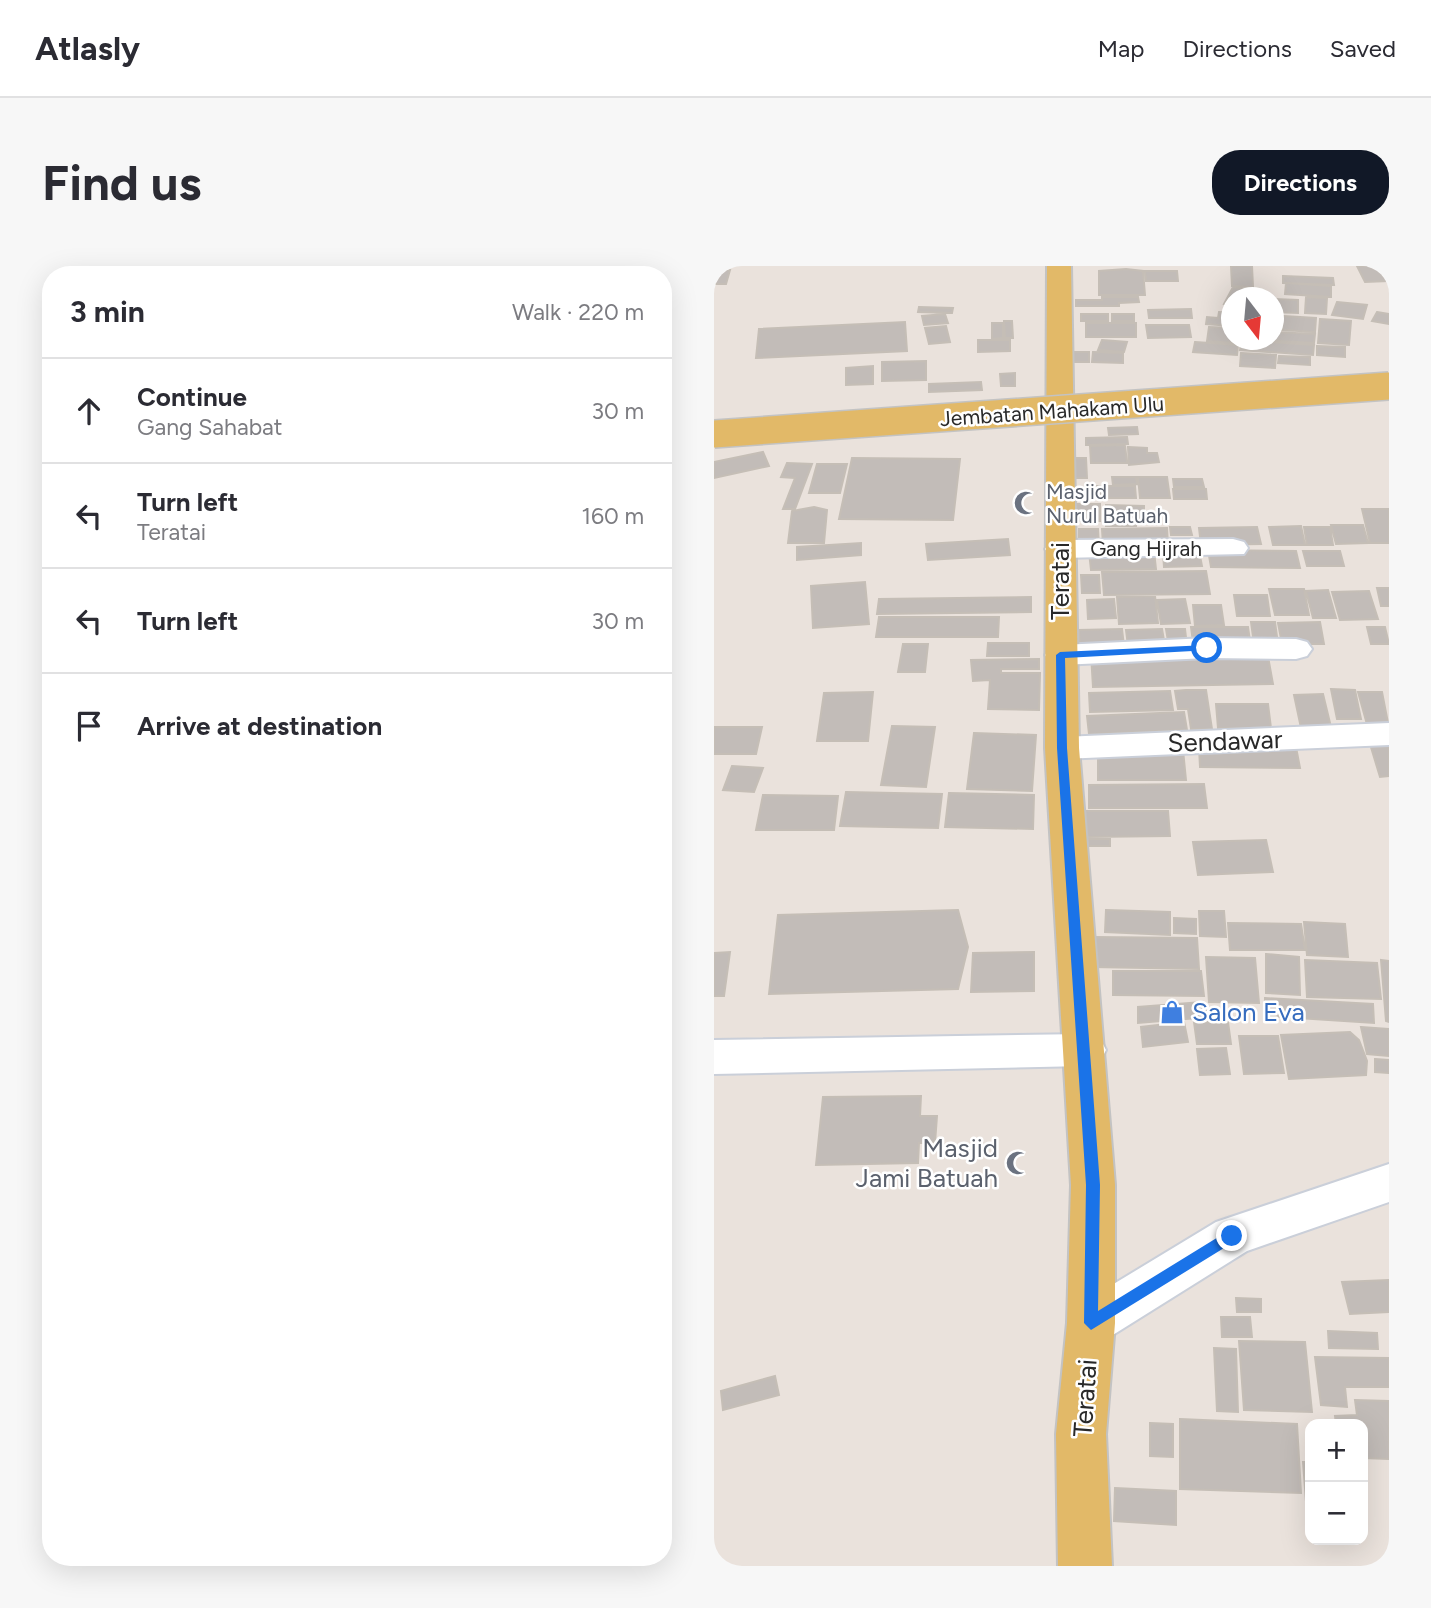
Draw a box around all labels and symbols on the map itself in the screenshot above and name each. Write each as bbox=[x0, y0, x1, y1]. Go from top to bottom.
north arrow bbox=[1221, 287, 1284, 350]
street label: Jembatan Mahakam Ulu bbox=[939, 391, 1165, 431]
place label: Masjid Nurul Batuah bbox=[1046, 479, 1168, 528]
mosque icon: Masjid Nurul Batuah bbox=[1012, 489, 1040, 517]
street label: Gang Hijrah bbox=[1090, 536, 1202, 561]
street label: Teratai bbox=[1044, 542, 1076, 620]
route start bbox=[1191, 632, 1222, 663]
street label: Sendawar bbox=[1167, 723, 1283, 759]
place label: Salon Eva bbox=[1192, 996, 1305, 1028]
shop icon: Salon Eva bbox=[1158, 998, 1186, 1026]
place label: Masjid Jami Batuah bbox=[856, 1132, 998, 1194]
mosque icon: Masjid Jami Batuah bbox=[1004, 1149, 1032, 1177]
route end bbox=[1216, 1220, 1247, 1251]
street label: Teratai bbox=[1066, 1358, 1104, 1438]

